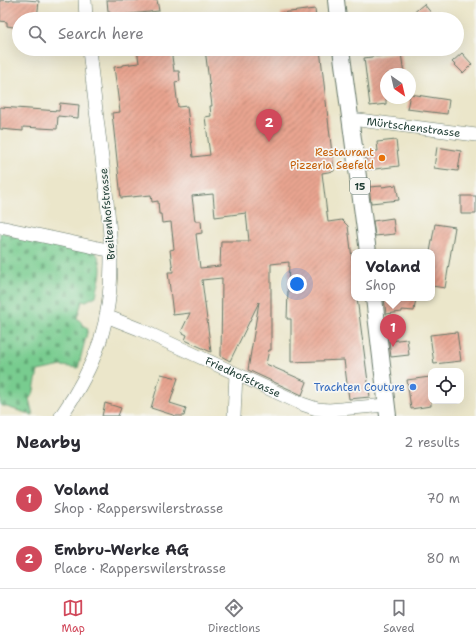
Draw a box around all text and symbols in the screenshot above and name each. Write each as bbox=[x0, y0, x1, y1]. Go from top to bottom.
search box bbox=[12, 12, 464, 56]
icon: search bbox=[26, 23, 48, 45]
text: Search here bbox=[58, 24, 144, 44]
north arrow bbox=[380, 68, 416, 104]
pin: 2 bbox=[256, 109, 282, 142]
street label: Mürtschenstrasse bbox=[366, 114, 461, 141]
place label: Restaurant Pizzeria Seefeld bbox=[290, 145, 374, 173]
marker: Restaurant Pizzeria Seefeld bbox=[377, 153, 387, 163]
street label: Breitenhofstrasse bbox=[96, 167, 119, 261]
road number: 15 bbox=[350, 178, 370, 194]
popup bbox=[351, 249, 435, 301]
text: Voland bbox=[365, 257, 421, 277]
your location bbox=[287, 274, 307, 294]
text: Shop bbox=[365, 277, 396, 294]
pin: 1 bbox=[380, 314, 406, 347]
street label: Friedhofstrasse bbox=[203, 353, 283, 401]
map controls bbox=[428, 368, 464, 404]
button: locate bbox=[428, 368, 464, 404]
place label: Trachten Couture bbox=[314, 380, 405, 395]
marker: Trachten Couture bbox=[408, 382, 418, 392]
text: Nearby bbox=[16, 431, 81, 453]
text: 2 results bbox=[404, 434, 460, 451]
text: Voland bbox=[54, 480, 109, 500]
text: 1 bbox=[26, 490, 32, 507]
text: 70 m bbox=[426, 490, 460, 507]
text: Shop · Rapperswilerstrasse bbox=[54, 500, 223, 517]
text: Embru-Werke AG bbox=[54, 540, 189, 560]
text: 2 bbox=[24, 550, 34, 567]
text: 80 m bbox=[426, 550, 460, 567]
text: Place · Rapperswilerstrasse bbox=[54, 560, 226, 577]
tab: Map bbox=[61, 597, 85, 636]
tab: Directions bbox=[208, 597, 260, 636]
tab: Saved bbox=[383, 597, 415, 636]

